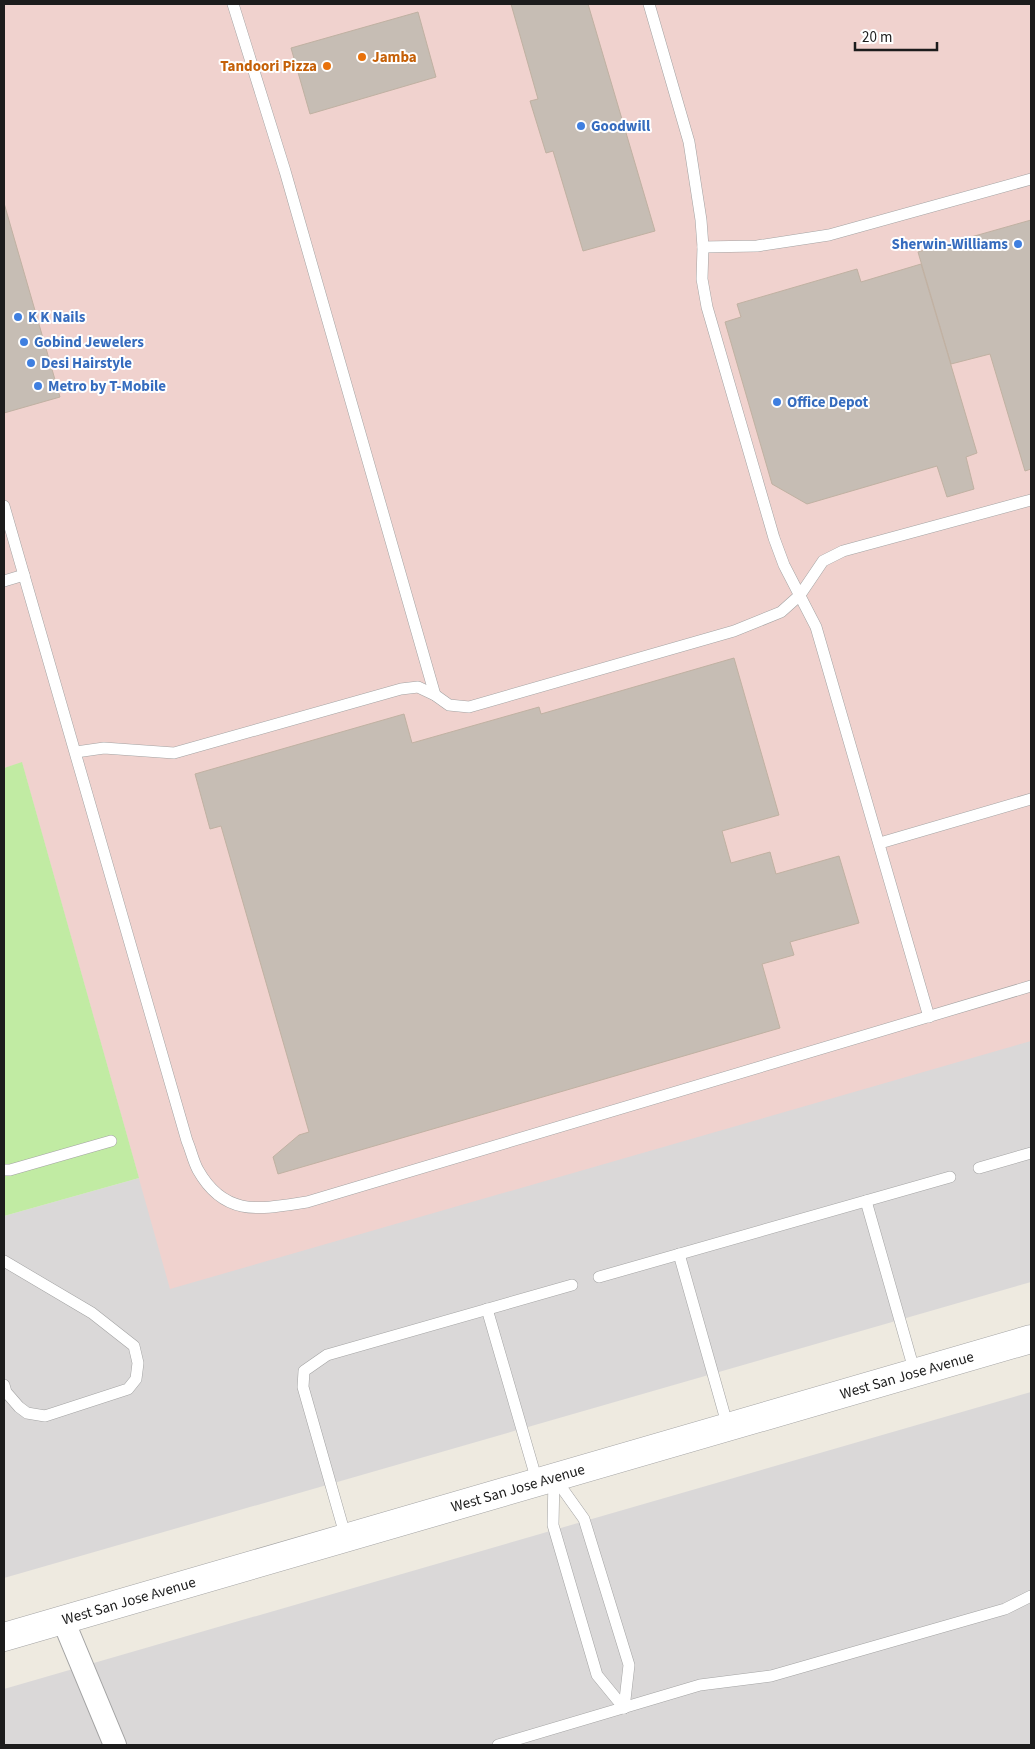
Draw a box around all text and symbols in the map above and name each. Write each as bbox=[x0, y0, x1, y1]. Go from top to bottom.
scale bar bbox=[855, 20, 938, 52]
text: 20 m bbox=[862, 27, 892, 48]
place label: Jamba bbox=[372, 47, 417, 68]
marker: Jamba bbox=[356, 51, 368, 63]
place label: Tandoori Pizza bbox=[220, 56, 317, 77]
marker: Tandoori Pizza bbox=[321, 60, 333, 72]
place label: Goodwill bbox=[591, 116, 651, 137]
marker: Goodwill bbox=[575, 120, 587, 132]
place label: Sherwin-Williams bbox=[892, 234, 1008, 255]
marker: Sherwin-Williams bbox=[1012, 238, 1024, 250]
place label: K K Nails bbox=[28, 307, 86, 328]
marker: K K Nails bbox=[12, 311, 24, 323]
place label: Gobind Jewelers bbox=[34, 332, 144, 353]
marker: Gobind Jewelers bbox=[18, 336, 30, 348]
place label: Desi Hairstyle bbox=[41, 353, 132, 374]
marker: Desi Hairstyle bbox=[25, 357, 37, 369]
place label: Metro by T-Mobile bbox=[48, 376, 166, 397]
marker: Metro by T-Mobile bbox=[32, 380, 44, 392]
place label: Office Depot bbox=[787, 392, 868, 413]
marker: Office Depot bbox=[771, 396, 783, 408]
street label: West San Jose Avenue bbox=[837, 1346, 976, 1405]
street label: West San Jose Avenue bbox=[449, 1459, 587, 1518]
street label: West San Jose Avenue bbox=[60, 1572, 198, 1631]

